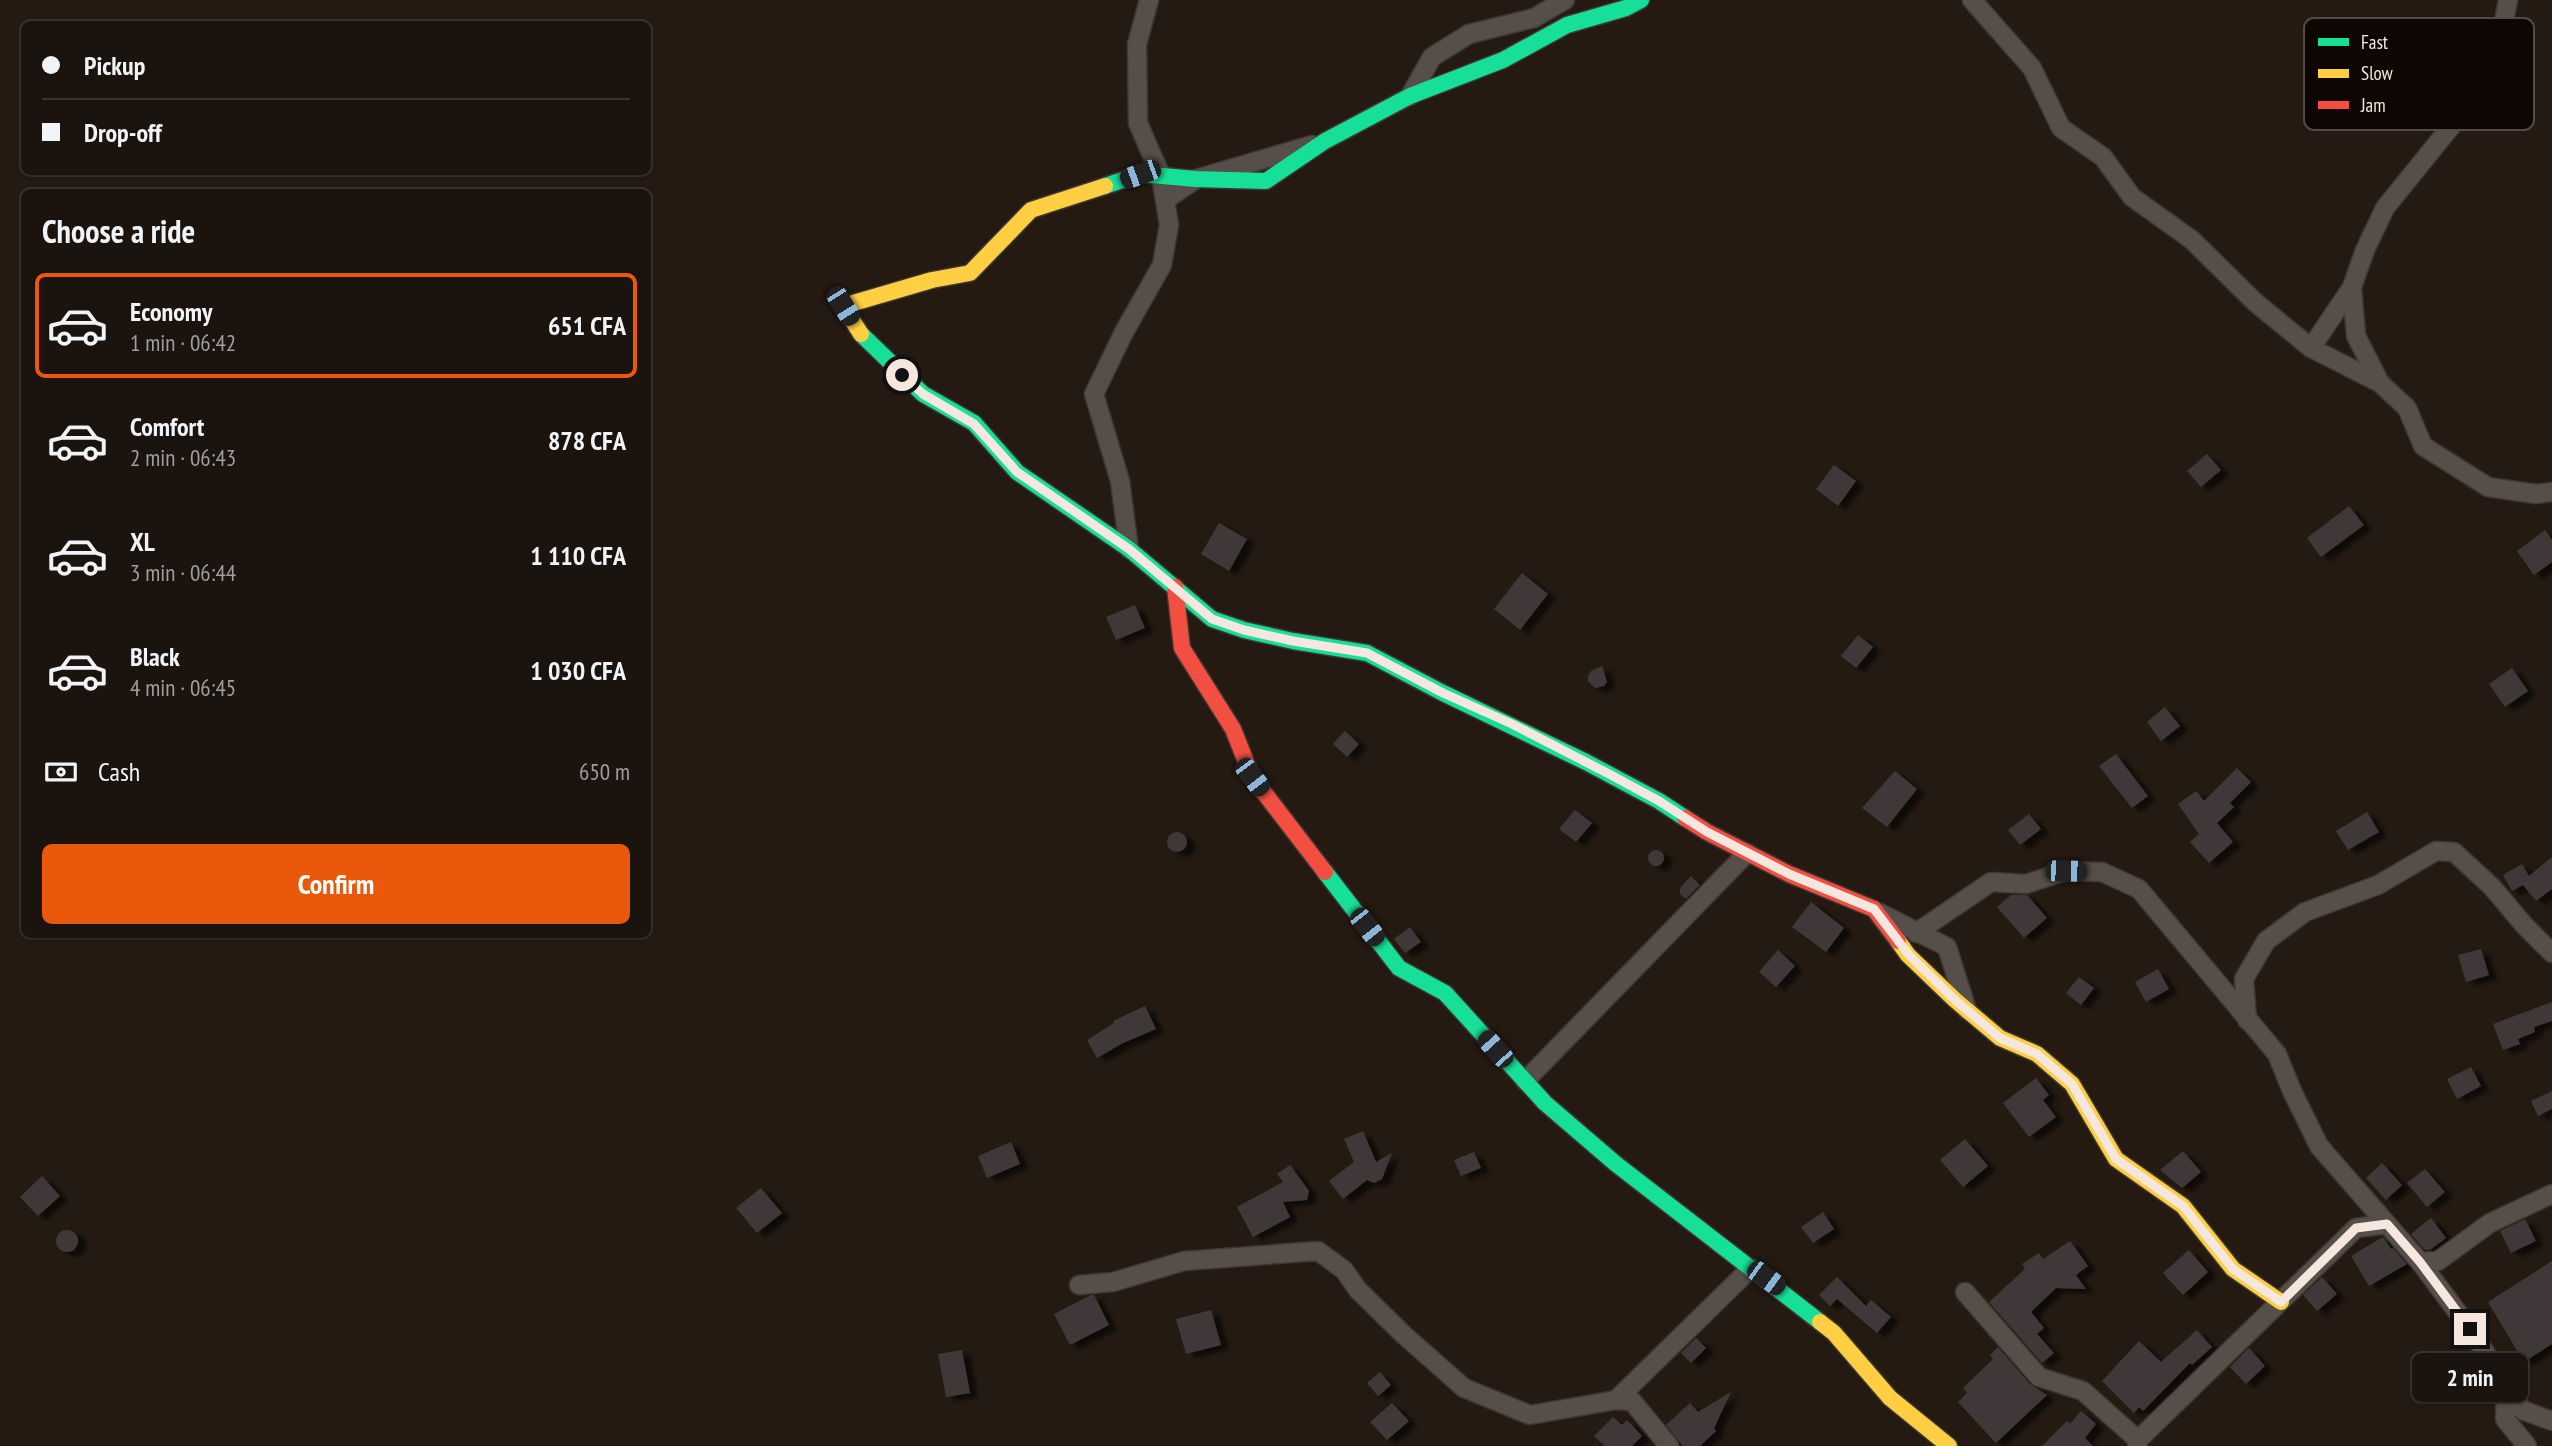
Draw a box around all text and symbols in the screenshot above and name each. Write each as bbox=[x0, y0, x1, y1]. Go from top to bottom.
legend bbox=[2304, 18, 2534, 130]
text: Fast bbox=[2361, 30, 2389, 54]
text: Pickup bbox=[84, 49, 145, 82]
text: Slow bbox=[2361, 61, 2394, 85]
text: Jam bbox=[2360, 93, 2386, 117]
text: Drop-off bbox=[84, 116, 162, 149]
car bbox=[1117, 157, 1164, 191]
text: Choose a ride bbox=[42, 210, 195, 252]
car bbox=[823, 283, 864, 329]
icon: car bbox=[46, 294, 109, 357]
text: Economy bbox=[130, 295, 212, 328]
text: 651 CFA bbox=[548, 309, 626, 342]
text: 1 min · 06:42 bbox=[130, 328, 236, 357]
route start bbox=[886, 359, 918, 391]
icon: car bbox=[46, 409, 109, 472]
text: Comfort bbox=[130, 410, 204, 443]
text: 878 CFA bbox=[548, 424, 626, 457]
text: 2 min · 06:43 bbox=[130, 443, 236, 472]
icon: car bbox=[46, 524, 109, 587]
text: XL bbox=[130, 525, 155, 558]
text: 1 110 CFA bbox=[530, 539, 626, 572]
text: 3 min · 06:44 bbox=[130, 558, 236, 587]
icon: car bbox=[46, 639, 109, 702]
text: Black bbox=[130, 640, 180, 673]
text: 1 030 CFA bbox=[530, 654, 626, 687]
text: 4 min · 06:45 bbox=[130, 673, 236, 702]
icon: cash bbox=[42, 753, 80, 791]
car bbox=[1231, 754, 1274, 800]
text: Cash bbox=[98, 755, 140, 788]
text: 650 m bbox=[579, 757, 630, 786]
button: Confirm bbox=[42, 844, 630, 924]
car bbox=[2045, 860, 2088, 882]
car bbox=[1346, 904, 1389, 950]
car bbox=[1474, 1026, 1517, 1072]
car bbox=[1743, 1257, 1790, 1299]
route end bbox=[2454, 1313, 2486, 1345]
callout: 2 min bbox=[2412, 1354, 2528, 1402]
text: 2 min bbox=[2447, 1363, 2493, 1392]

